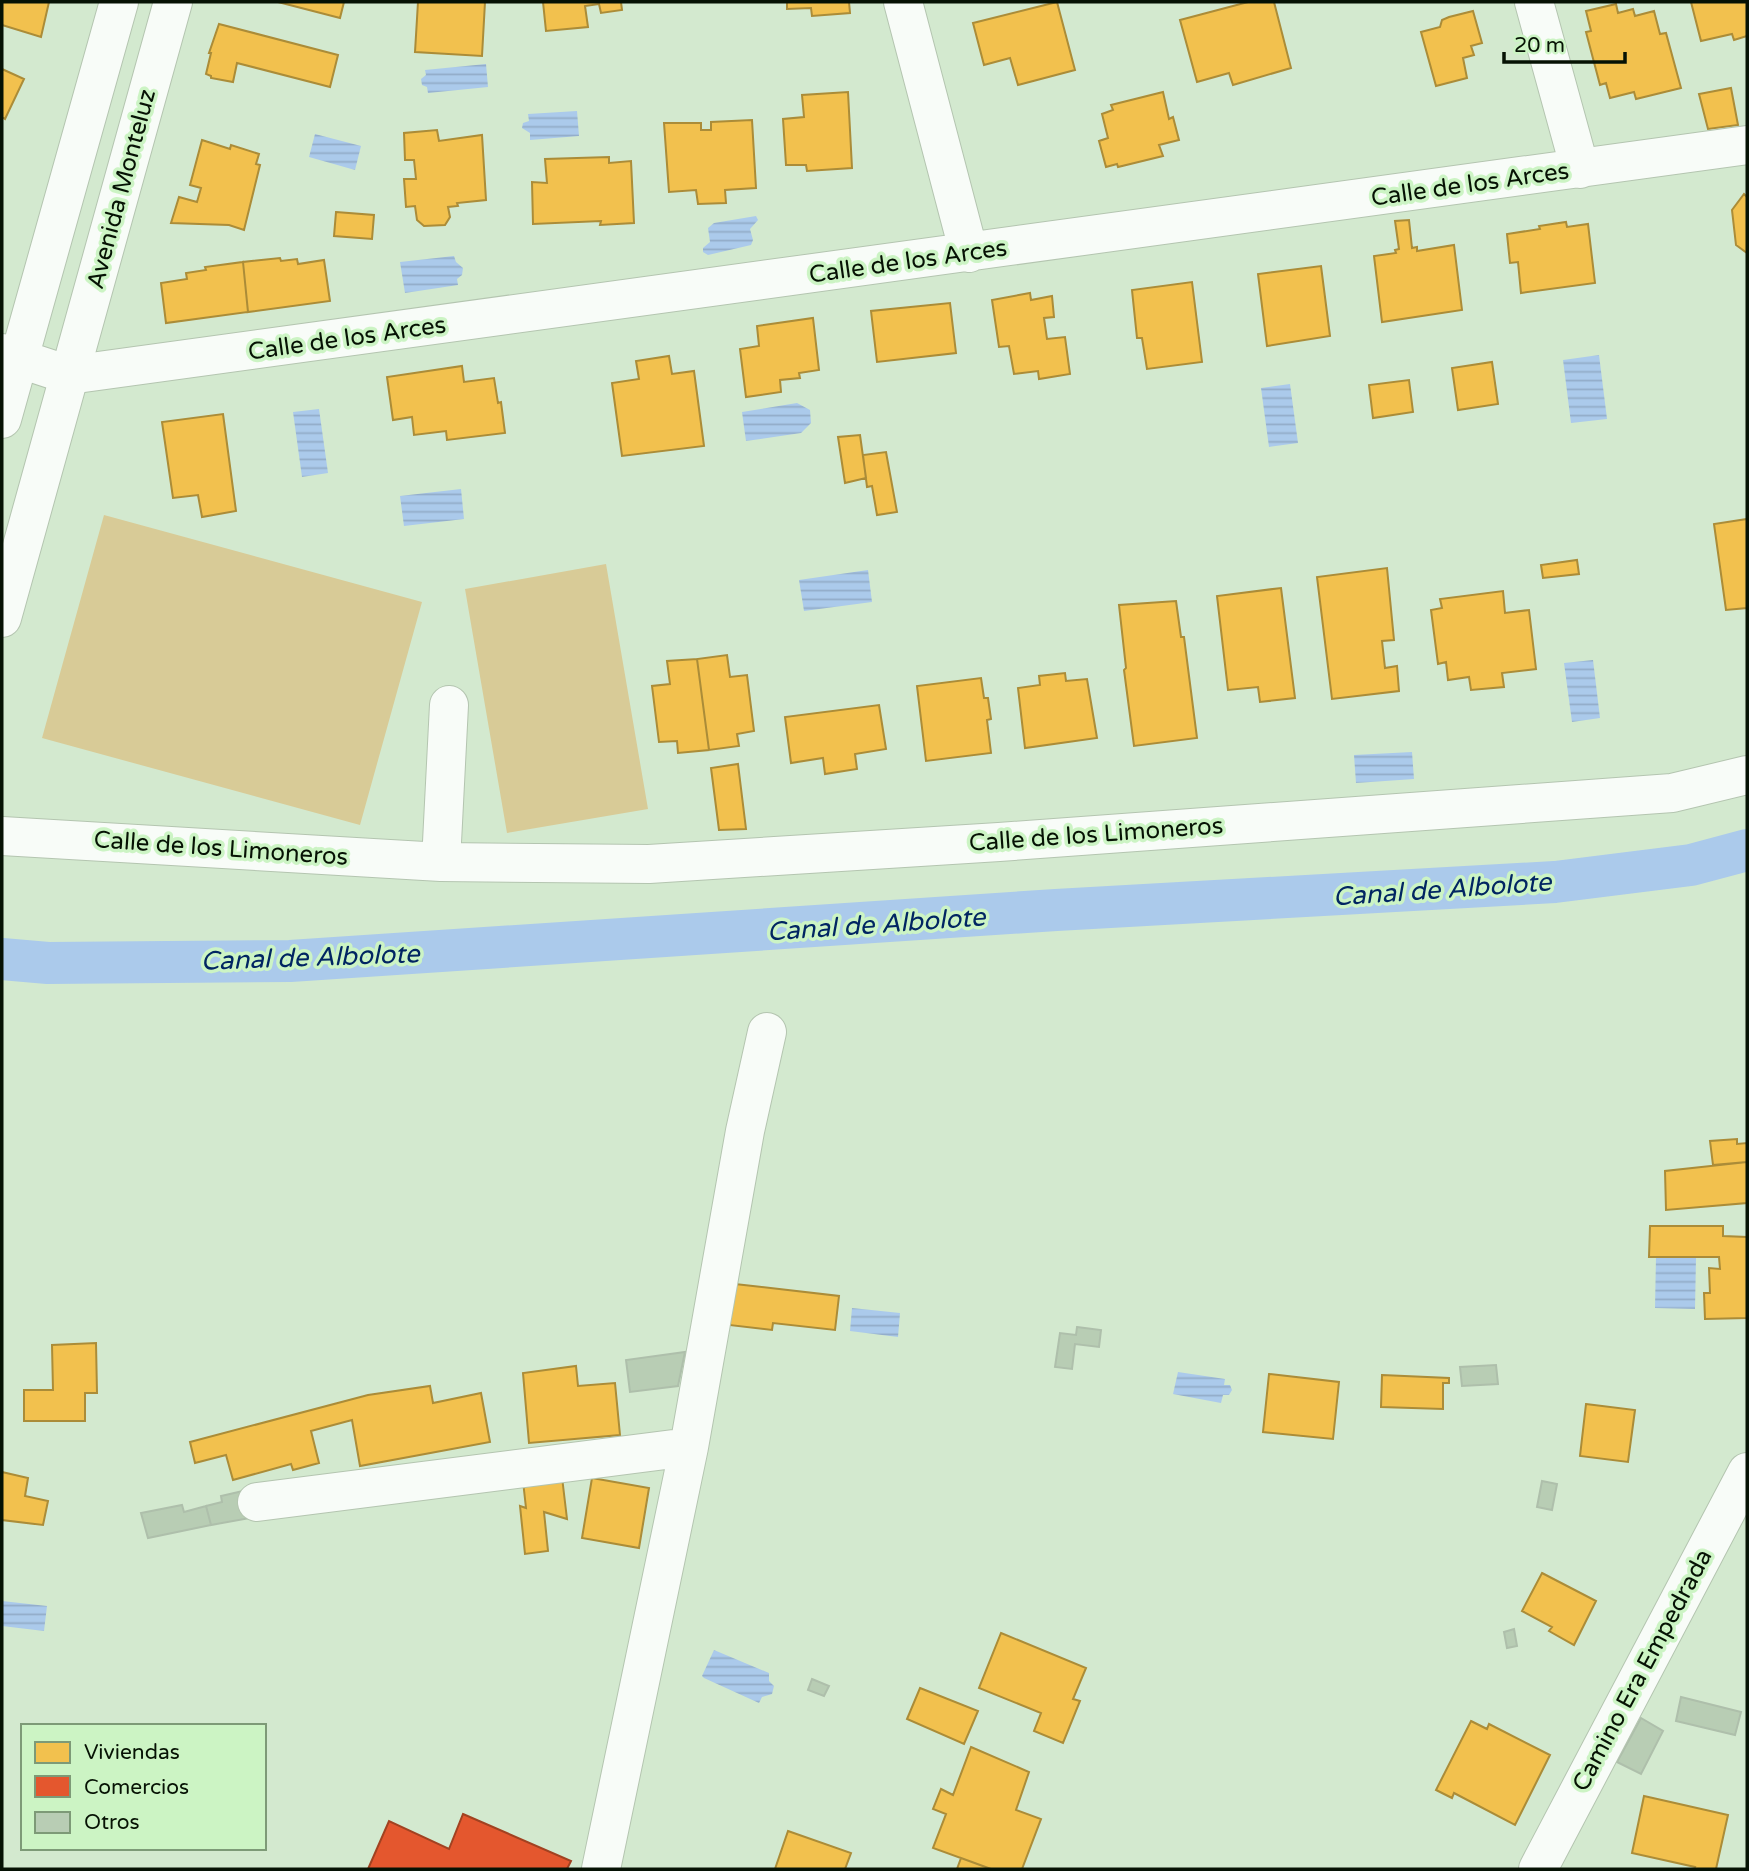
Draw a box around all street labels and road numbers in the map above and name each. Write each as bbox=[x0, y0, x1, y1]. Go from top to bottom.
street label: Avenida Monteluz bbox=[81, 86, 162, 292]
street label: Calle de los Arces bbox=[1369, 156, 1571, 213]
street label: Calle de los Arces bbox=[807, 233, 1009, 290]
street label: Calle de los Arces bbox=[246, 310, 448, 367]
street label: Calle de los Limoneros bbox=[968, 811, 1224, 858]
street label: Calle de los Limoneros bbox=[93, 825, 349, 872]
street label: Camino Era Empedrada bbox=[1566, 1544, 1719, 1796]

